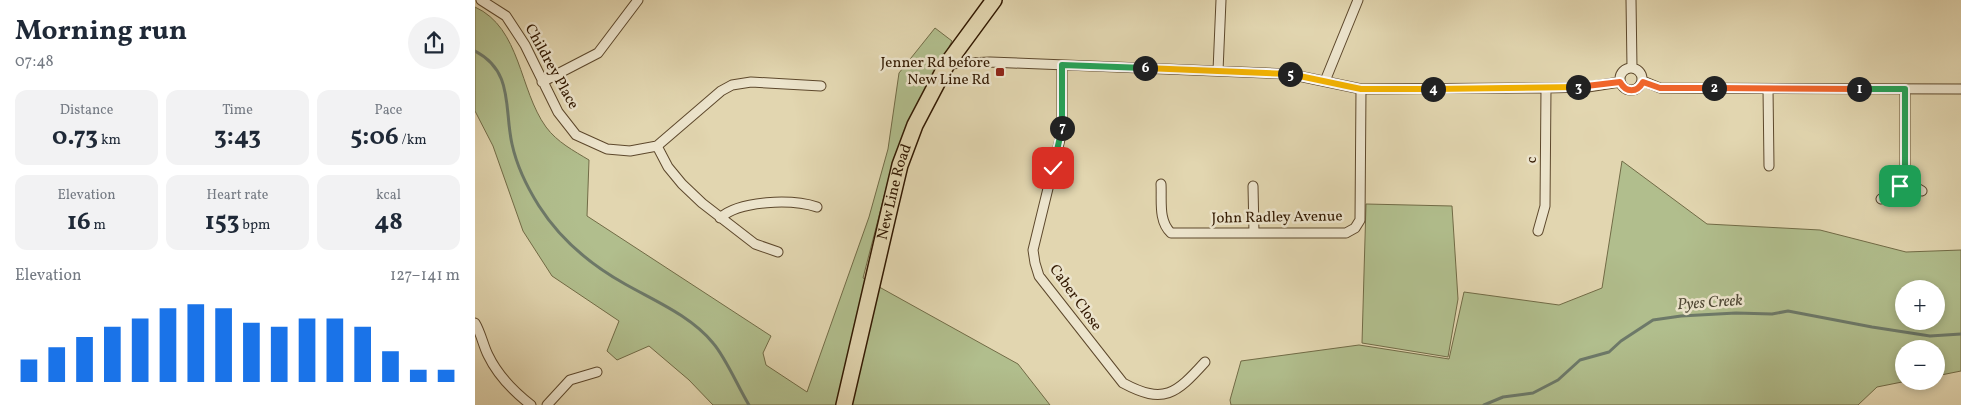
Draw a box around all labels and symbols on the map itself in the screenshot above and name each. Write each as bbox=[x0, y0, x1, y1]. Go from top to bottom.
street label: Childrey Place bbox=[519, 21, 583, 113]
place label: Jenner Rd before New Line Rd bbox=[880, 53, 990, 91]
pin: 6 bbox=[1133, 56, 1157, 80]
pin: 5 bbox=[1277, 62, 1303, 86]
marker: Jenner Rd before New Line Rd bbox=[994, 66, 1006, 78]
pin: 3 bbox=[1565, 74, 1591, 100]
pin: 4 bbox=[1421, 76, 1445, 102]
pin: 2 bbox=[1701, 76, 1727, 100]
pin: 1 bbox=[1847, 76, 1871, 102]
pin: 7 bbox=[1049, 116, 1075, 140]
street label: New Line Road bbox=[872, 141, 917, 242]
pin bbox=[1032, 147, 1074, 189]
street label: c bbox=[1522, 156, 1543, 163]
pin bbox=[1879, 165, 1921, 207]
street label: John Radley Avenue bbox=[1211, 206, 1343, 230]
street label: Caber Close bbox=[1044, 260, 1106, 336]
water label: Pyes Creek bbox=[1677, 290, 1744, 316]

